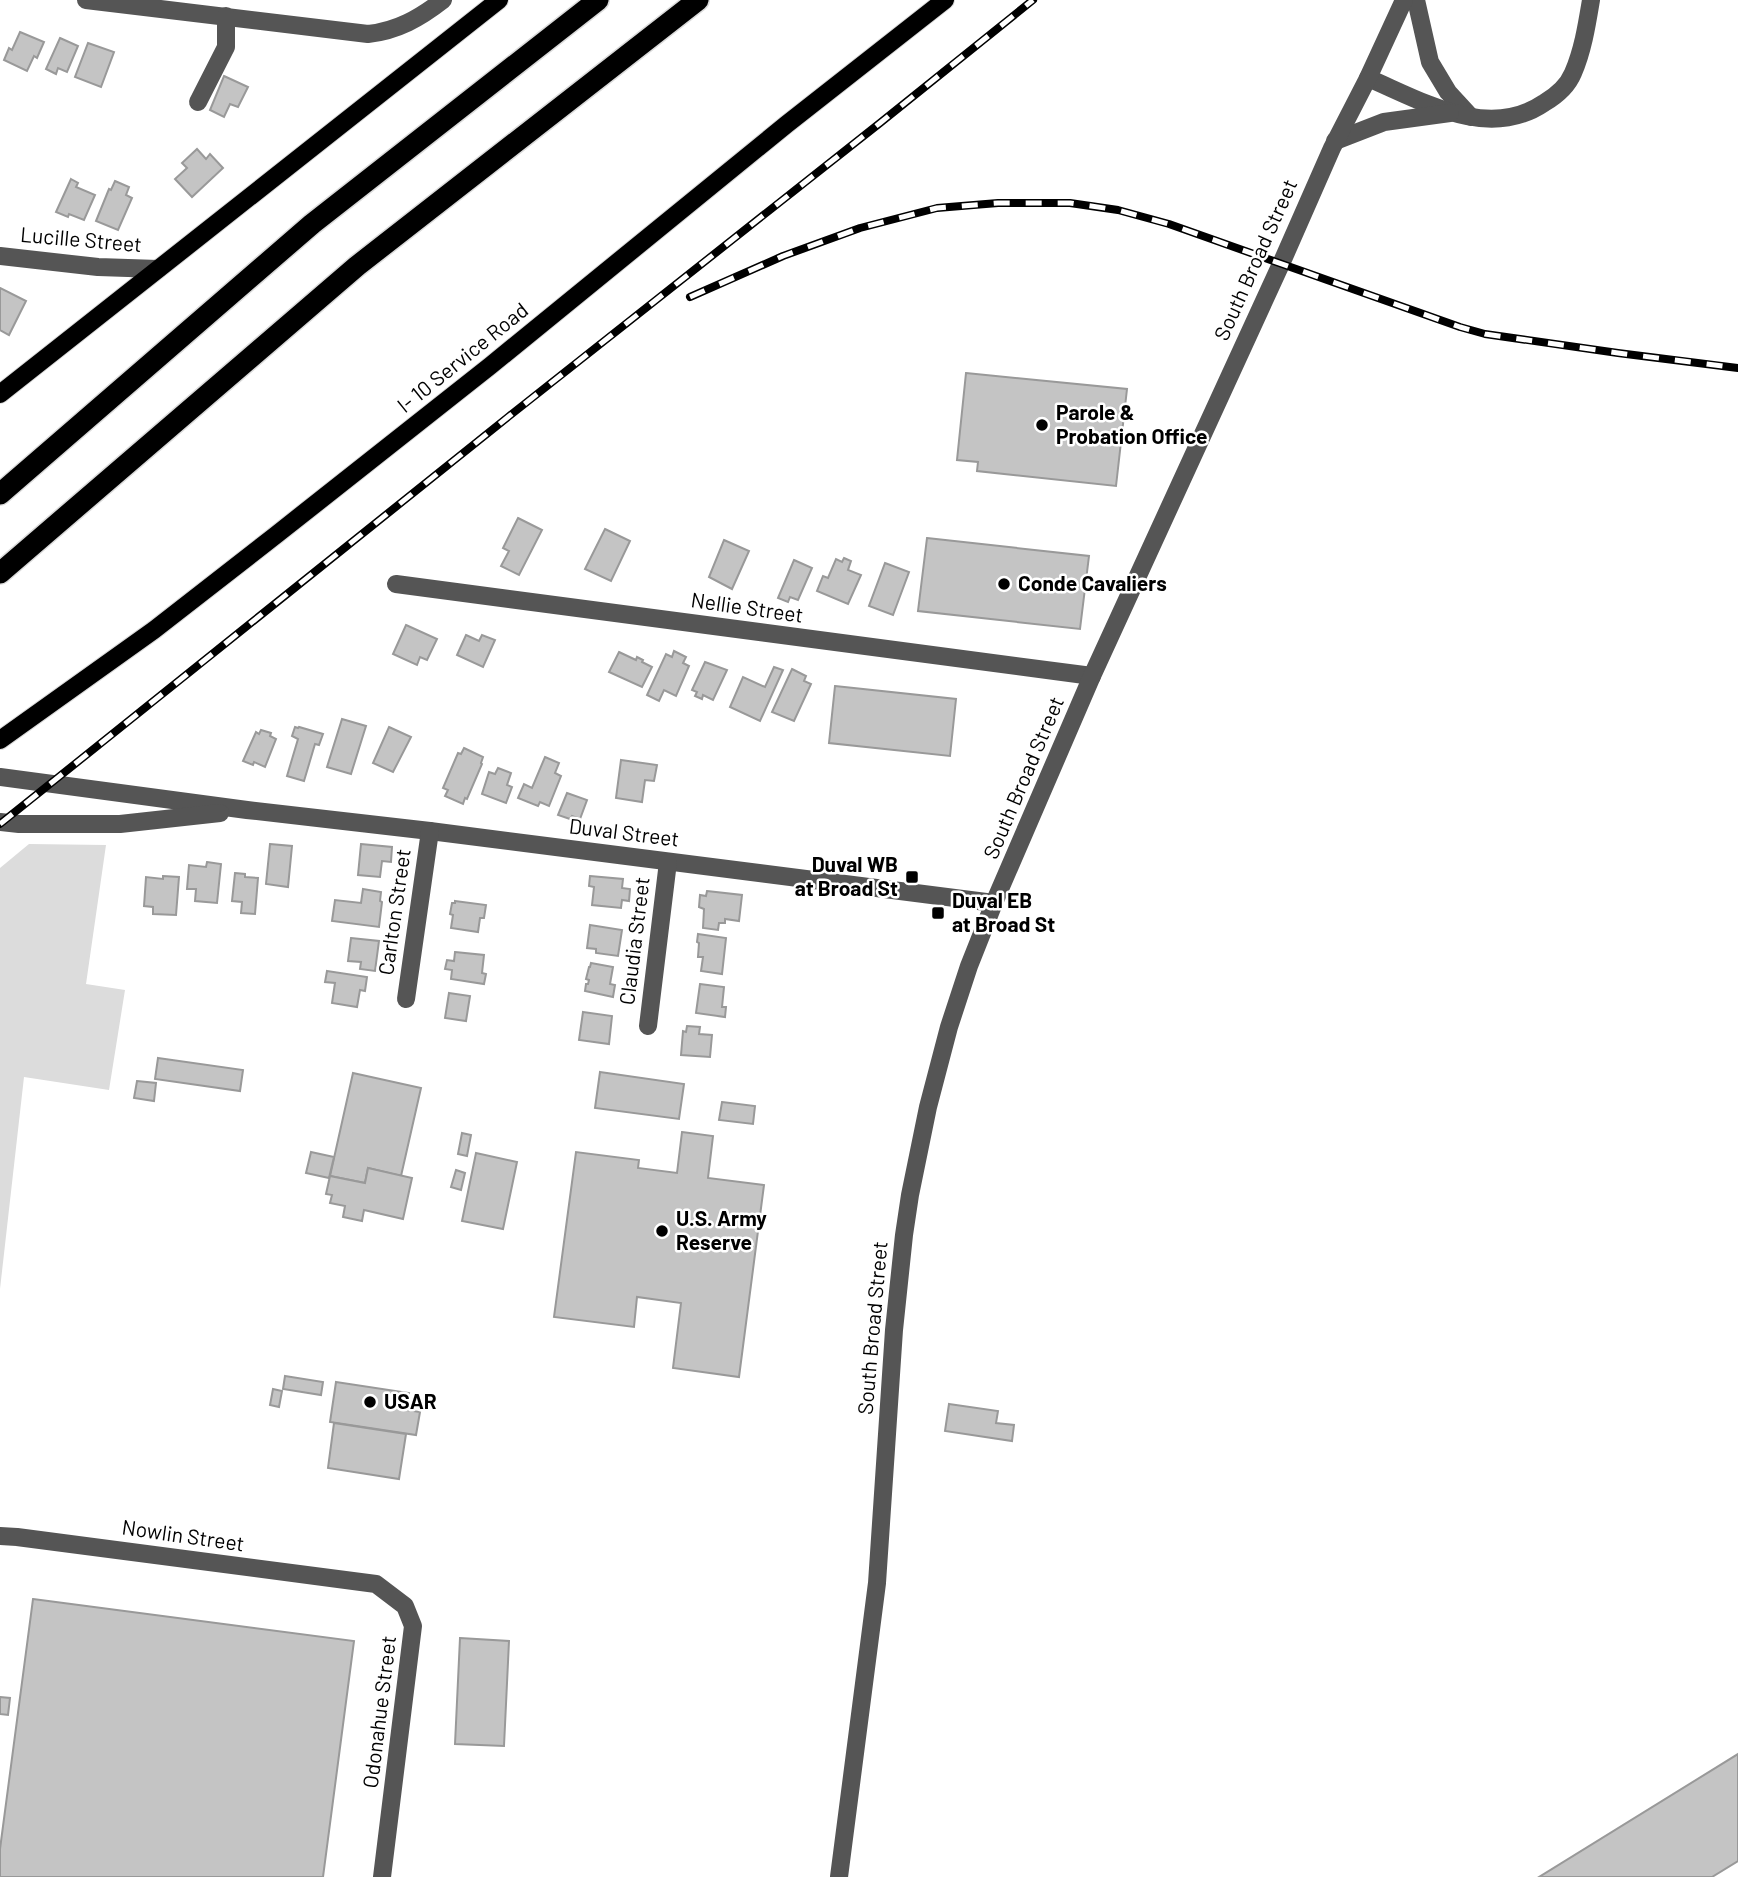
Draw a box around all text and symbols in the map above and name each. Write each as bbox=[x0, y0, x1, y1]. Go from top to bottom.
street label: South Broad Street bbox=[1208, 175, 1301, 344]
street label: Lucille Street bbox=[19, 221, 143, 256]
street label: I- 10 Service Road bbox=[392, 296, 532, 417]
place label: Parole & Probation Office bbox=[1056, 399, 1208, 448]
marker: Parole & Probation Office bbox=[1034, 417, 1050, 433]
place label: Conde Cavaliers bbox=[1018, 570, 1167, 595]
marker: Conde Cavaliers bbox=[996, 576, 1012, 592]
street label: Nellie Street bbox=[689, 586, 805, 627]
street label: South Broad Street bbox=[977, 692, 1068, 862]
street label: Duval Street bbox=[568, 812, 681, 851]
street label: Carlton Street bbox=[372, 847, 415, 977]
place label: Duval WB at Broad St bbox=[795, 851, 898, 900]
marker: Duval WB at Broad St bbox=[904, 869, 920, 885]
street label: Claudia Street bbox=[613, 875, 654, 1006]
place label: Duval EB at Broad St bbox=[952, 887, 1055, 936]
marker: Duval EB at Broad St bbox=[930, 905, 946, 921]
place label: U.S. Army Reserve bbox=[676, 1205, 767, 1254]
marker: U.S. Army Reserve bbox=[654, 1223, 670, 1239]
street label: South Broad Street bbox=[851, 1240, 892, 1416]
place label: USAR bbox=[384, 1388, 437, 1413]
marker: USAR bbox=[362, 1394, 378, 1410]
street label: Nowlin Street bbox=[120, 1514, 246, 1555]
street label: Odonahue Street bbox=[357, 1634, 400, 1789]

